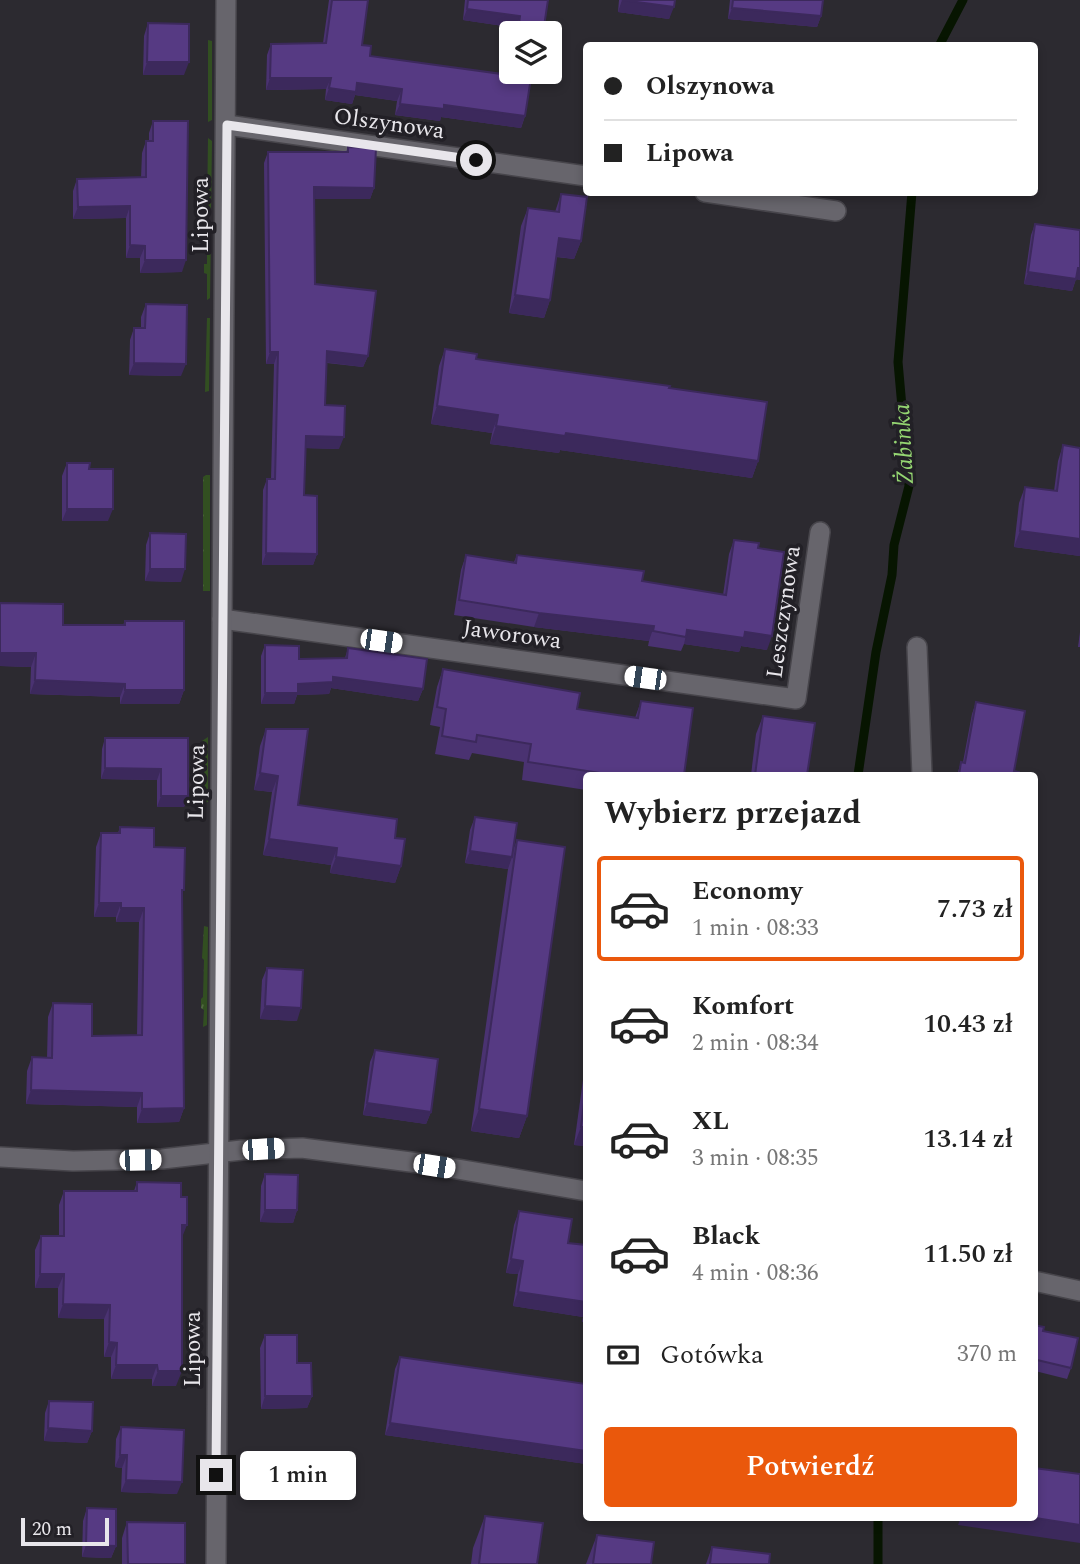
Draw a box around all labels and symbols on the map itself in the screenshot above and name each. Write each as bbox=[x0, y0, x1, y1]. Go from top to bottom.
street label: Olszynowa bbox=[331, 99, 447, 149]
route start bbox=[460, 144, 492, 176]
street label: Lipowa bbox=[184, 177, 219, 253]
water label: Żabinka bbox=[884, 403, 924, 485]
street label: Leszczynowa bbox=[757, 543, 811, 681]
street label: Jaworowa bbox=[460, 611, 564, 659]
car bbox=[359, 628, 404, 654]
car bbox=[623, 665, 668, 691]
street label: Lipowa bbox=[179, 744, 215, 820]
car bbox=[242, 1137, 285, 1161]
car bbox=[119, 1149, 162, 1171]
car bbox=[412, 1152, 457, 1180]
street label: Lipowa bbox=[176, 1311, 211, 1387]
callout: 1 min bbox=[241, 1450, 356, 1500]
route end bbox=[200, 1459, 232, 1491]
scale bar bbox=[21, 1515, 108, 1547]

